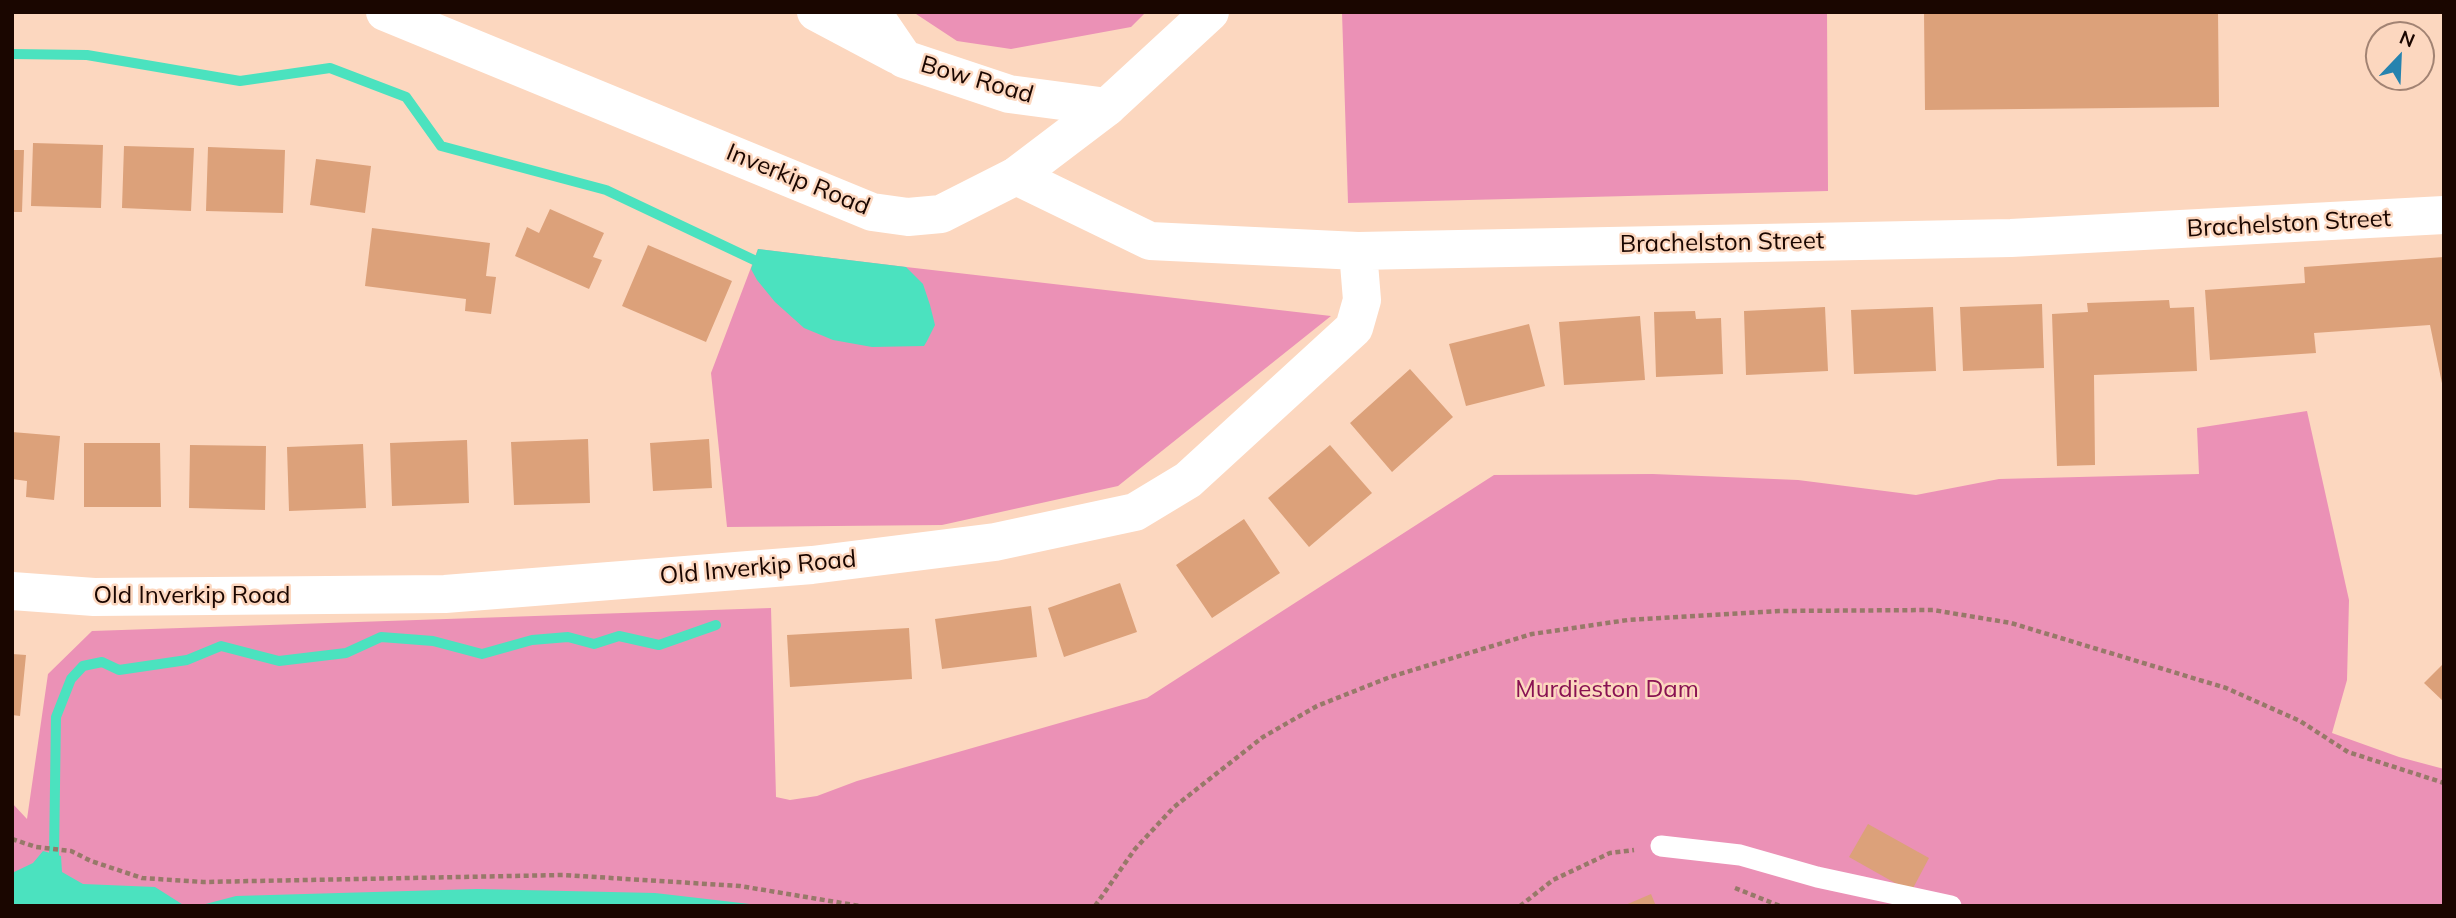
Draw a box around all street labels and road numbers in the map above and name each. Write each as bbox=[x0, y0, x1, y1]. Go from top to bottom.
street label: Bow Road bbox=[917, 50, 1037, 110]
street label: Inverkip Road bbox=[722, 138, 874, 222]
street label: Brachelston Street bbox=[2186, 204, 2392, 244]
street label: Brachelston Street bbox=[1620, 227, 1824, 259]
street label: Old Inverkip Road bbox=[659, 545, 857, 591]
street label: Old Inverkip Road bbox=[94, 582, 290, 610]

